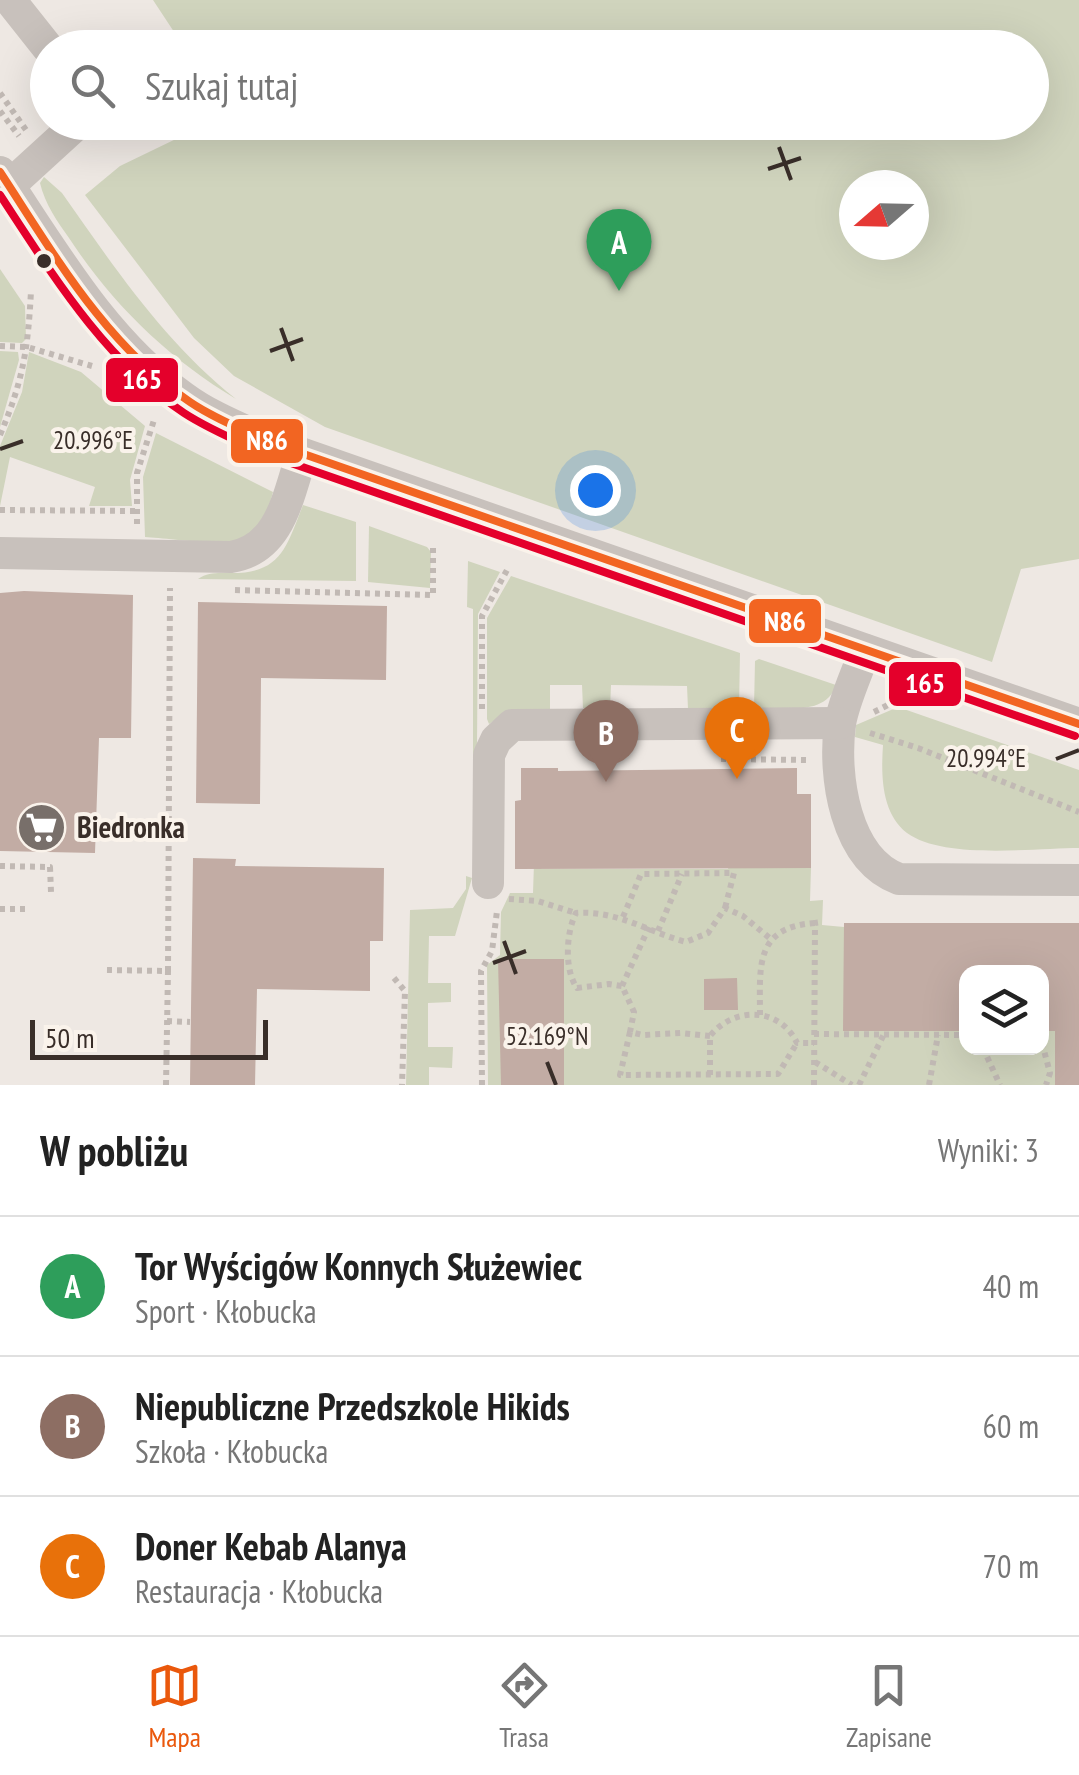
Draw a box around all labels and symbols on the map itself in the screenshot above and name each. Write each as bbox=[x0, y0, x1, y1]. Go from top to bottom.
north arrow bbox=[839, 170, 929, 260]
pin: A bbox=[586, 208, 652, 291]
unlabelled marker bbox=[34, 251, 54, 271]
line badge: 165 bbox=[104, 356, 180, 404]
text: 165 bbox=[122, 360, 162, 397]
line badge: N86 bbox=[229, 417, 305, 465]
text: N86 bbox=[246, 421, 288, 458]
text: 20.996°E bbox=[53, 424, 133, 456]
your location bbox=[570, 465, 621, 516]
line badge: N86 bbox=[747, 597, 823, 645]
text: N86 bbox=[764, 602, 806, 639]
line badge: 165 bbox=[887, 660, 963, 708]
text: 165 bbox=[905, 664, 945, 701]
pin: C bbox=[704, 696, 770, 779]
pin: B bbox=[574, 700, 638, 782]
text: 20.994°E bbox=[946, 742, 1026, 774]
supermarket icon: Biedronka bbox=[16, 802, 68, 854]
place label: Biedronka bbox=[77, 807, 185, 846]
scale bar bbox=[30, 1015, 268, 1060]
text: 52.169°N bbox=[506, 1020, 588, 1052]

